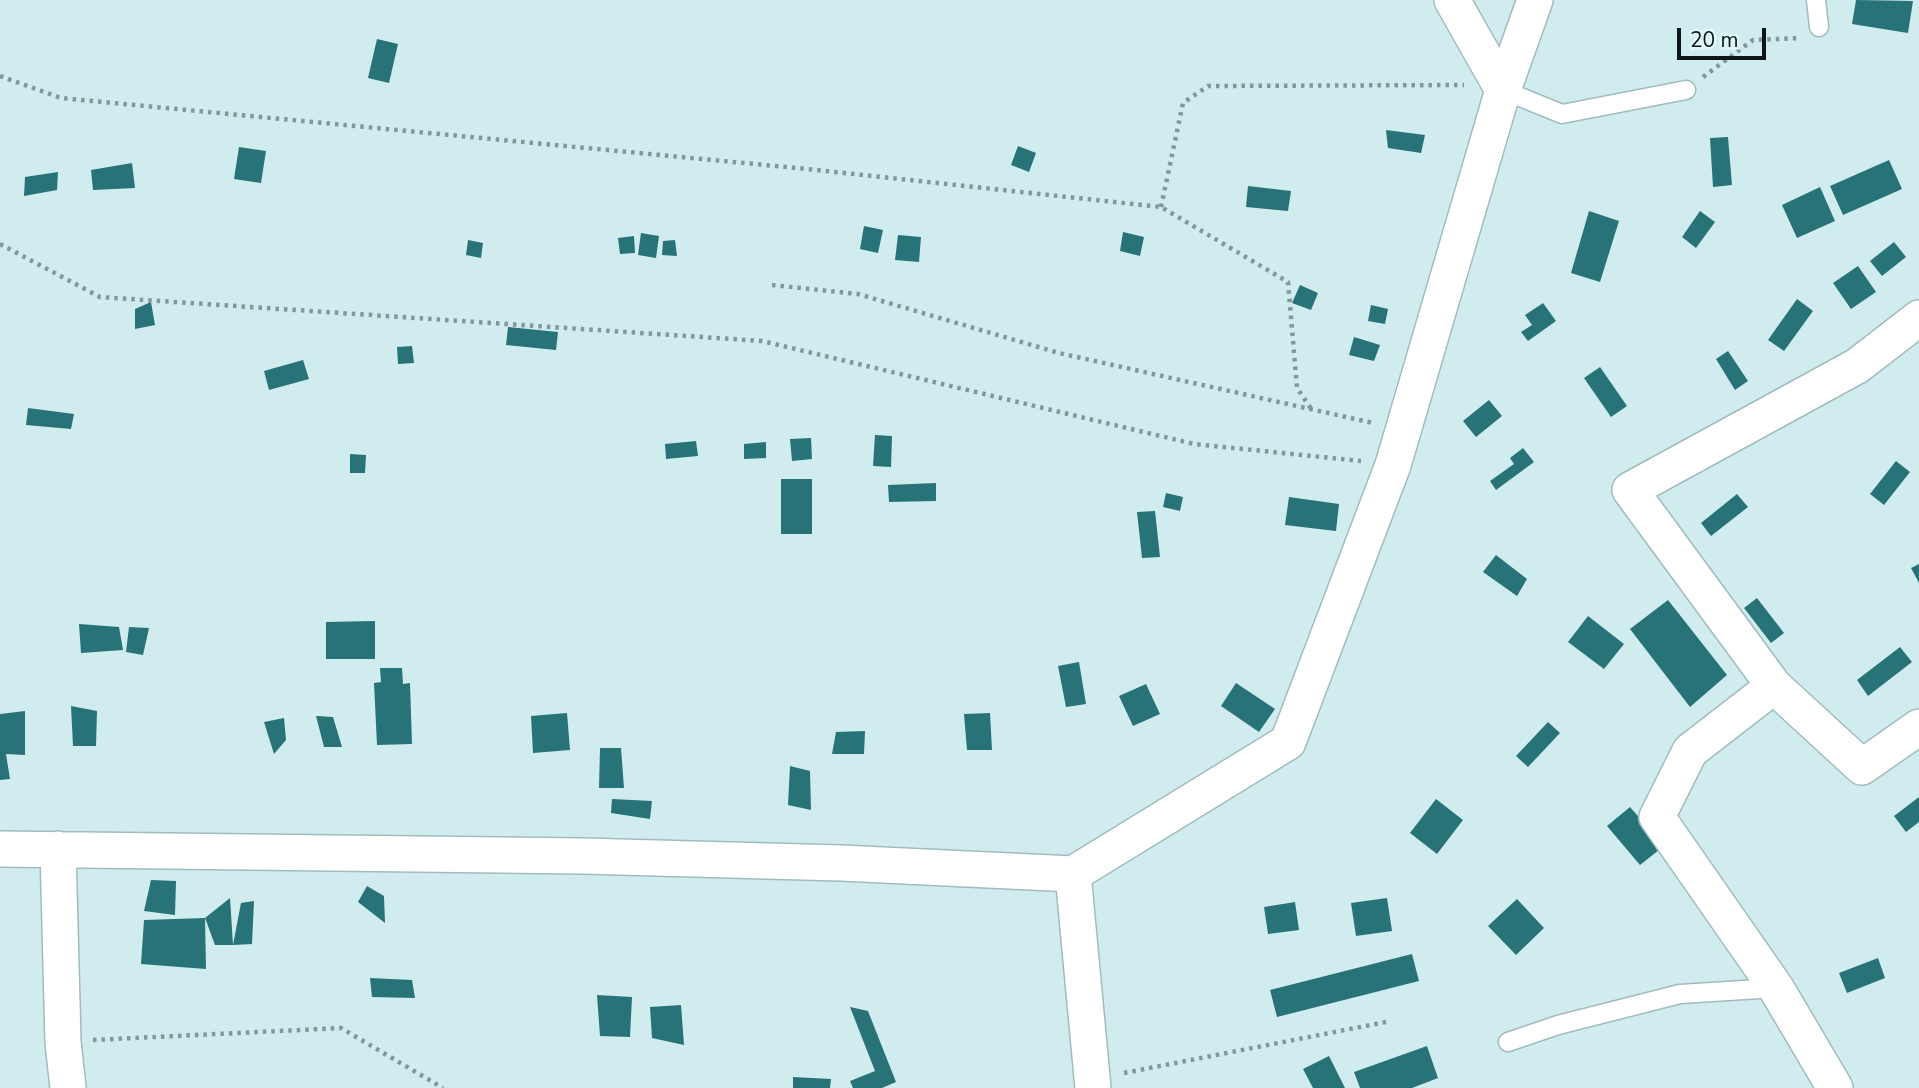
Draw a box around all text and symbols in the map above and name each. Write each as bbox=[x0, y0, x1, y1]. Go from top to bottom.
scale bar bbox=[1681, 14, 1770, 58]
text: 20 m bbox=[1690, 26, 1739, 54]

